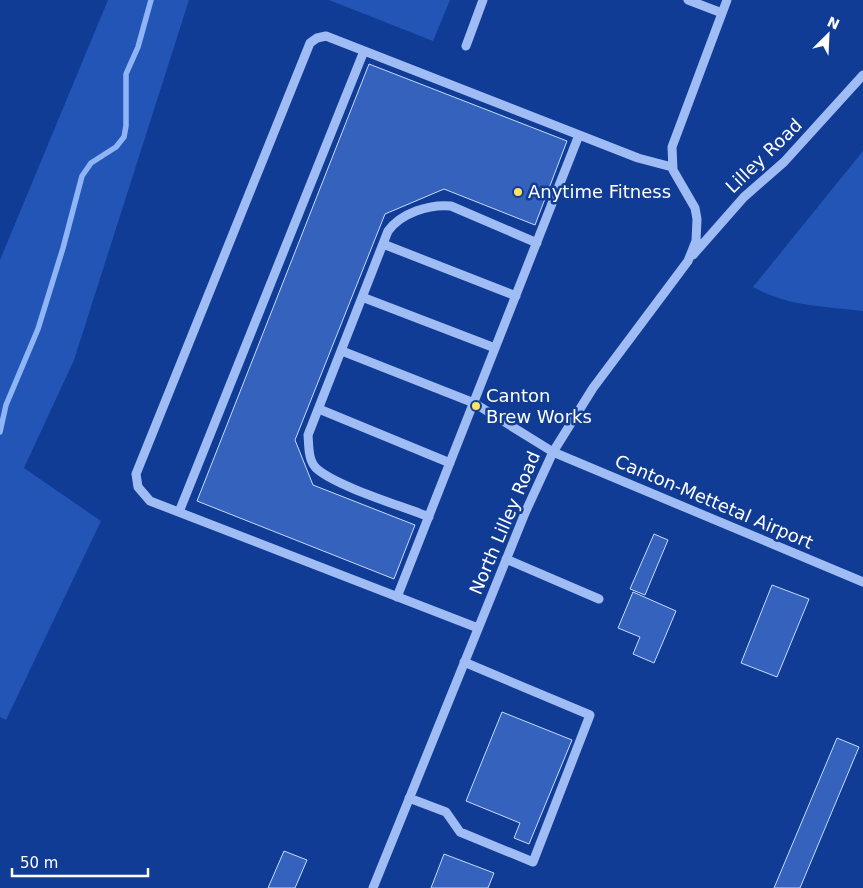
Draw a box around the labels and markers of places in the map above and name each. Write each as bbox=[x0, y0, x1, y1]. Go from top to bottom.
place label: Anytime Fitness bbox=[528, 181, 671, 202]
marker: Anytime Fitness bbox=[512, 186, 524, 198]
place label: Canton Brew Works bbox=[486, 385, 592, 427]
marker: Canton Brew Works bbox=[470, 400, 482, 412]

